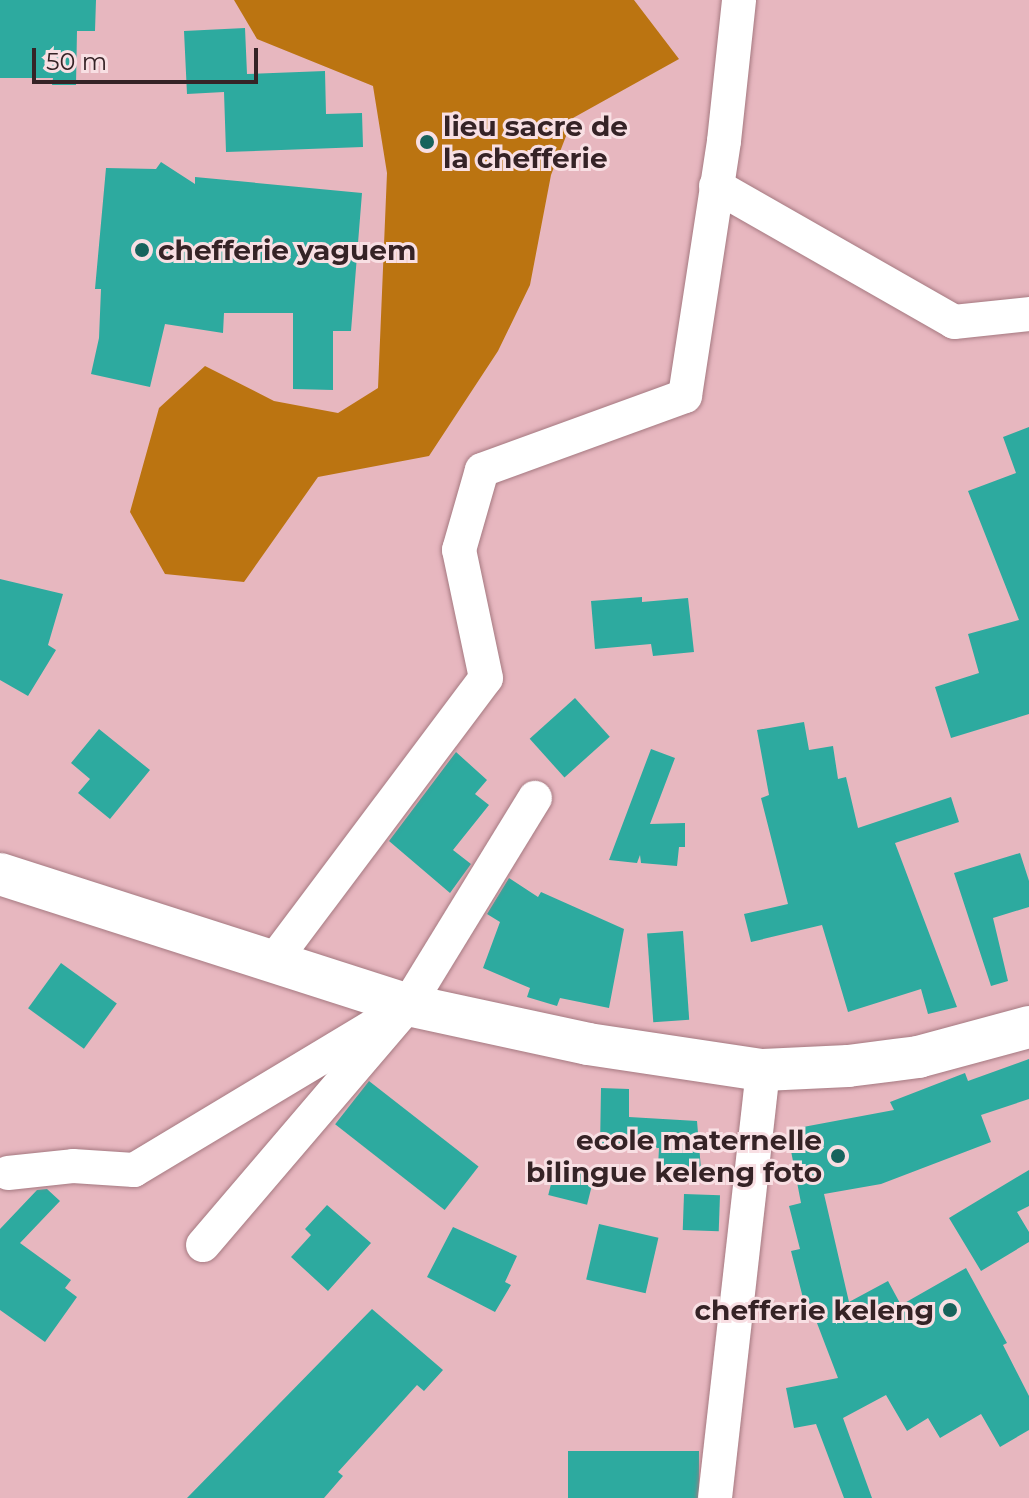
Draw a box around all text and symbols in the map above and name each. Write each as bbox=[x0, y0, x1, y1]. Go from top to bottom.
scale bar bbox=[36, 32, 262, 82]
text: 50 m bbox=[46, 47, 107, 76]
place label: lieu sacre de la chefferie bbox=[443, 109, 628, 175]
marker: lieu sacre de la chefferie bbox=[418, 133, 436, 151]
place label: chefferie yaguem bbox=[158, 233, 416, 267]
marker: chefferie yaguem bbox=[133, 241, 151, 259]
place label: ecole maternelle bilingue keleng foto bbox=[526, 1123, 822, 1189]
marker: ecole maternelle bilingue keleng foto bbox=[829, 1147, 847, 1165]
place label: chefferie keleng bbox=[695, 1293, 934, 1327]
marker: chefferie keleng bbox=[941, 1301, 959, 1319]

